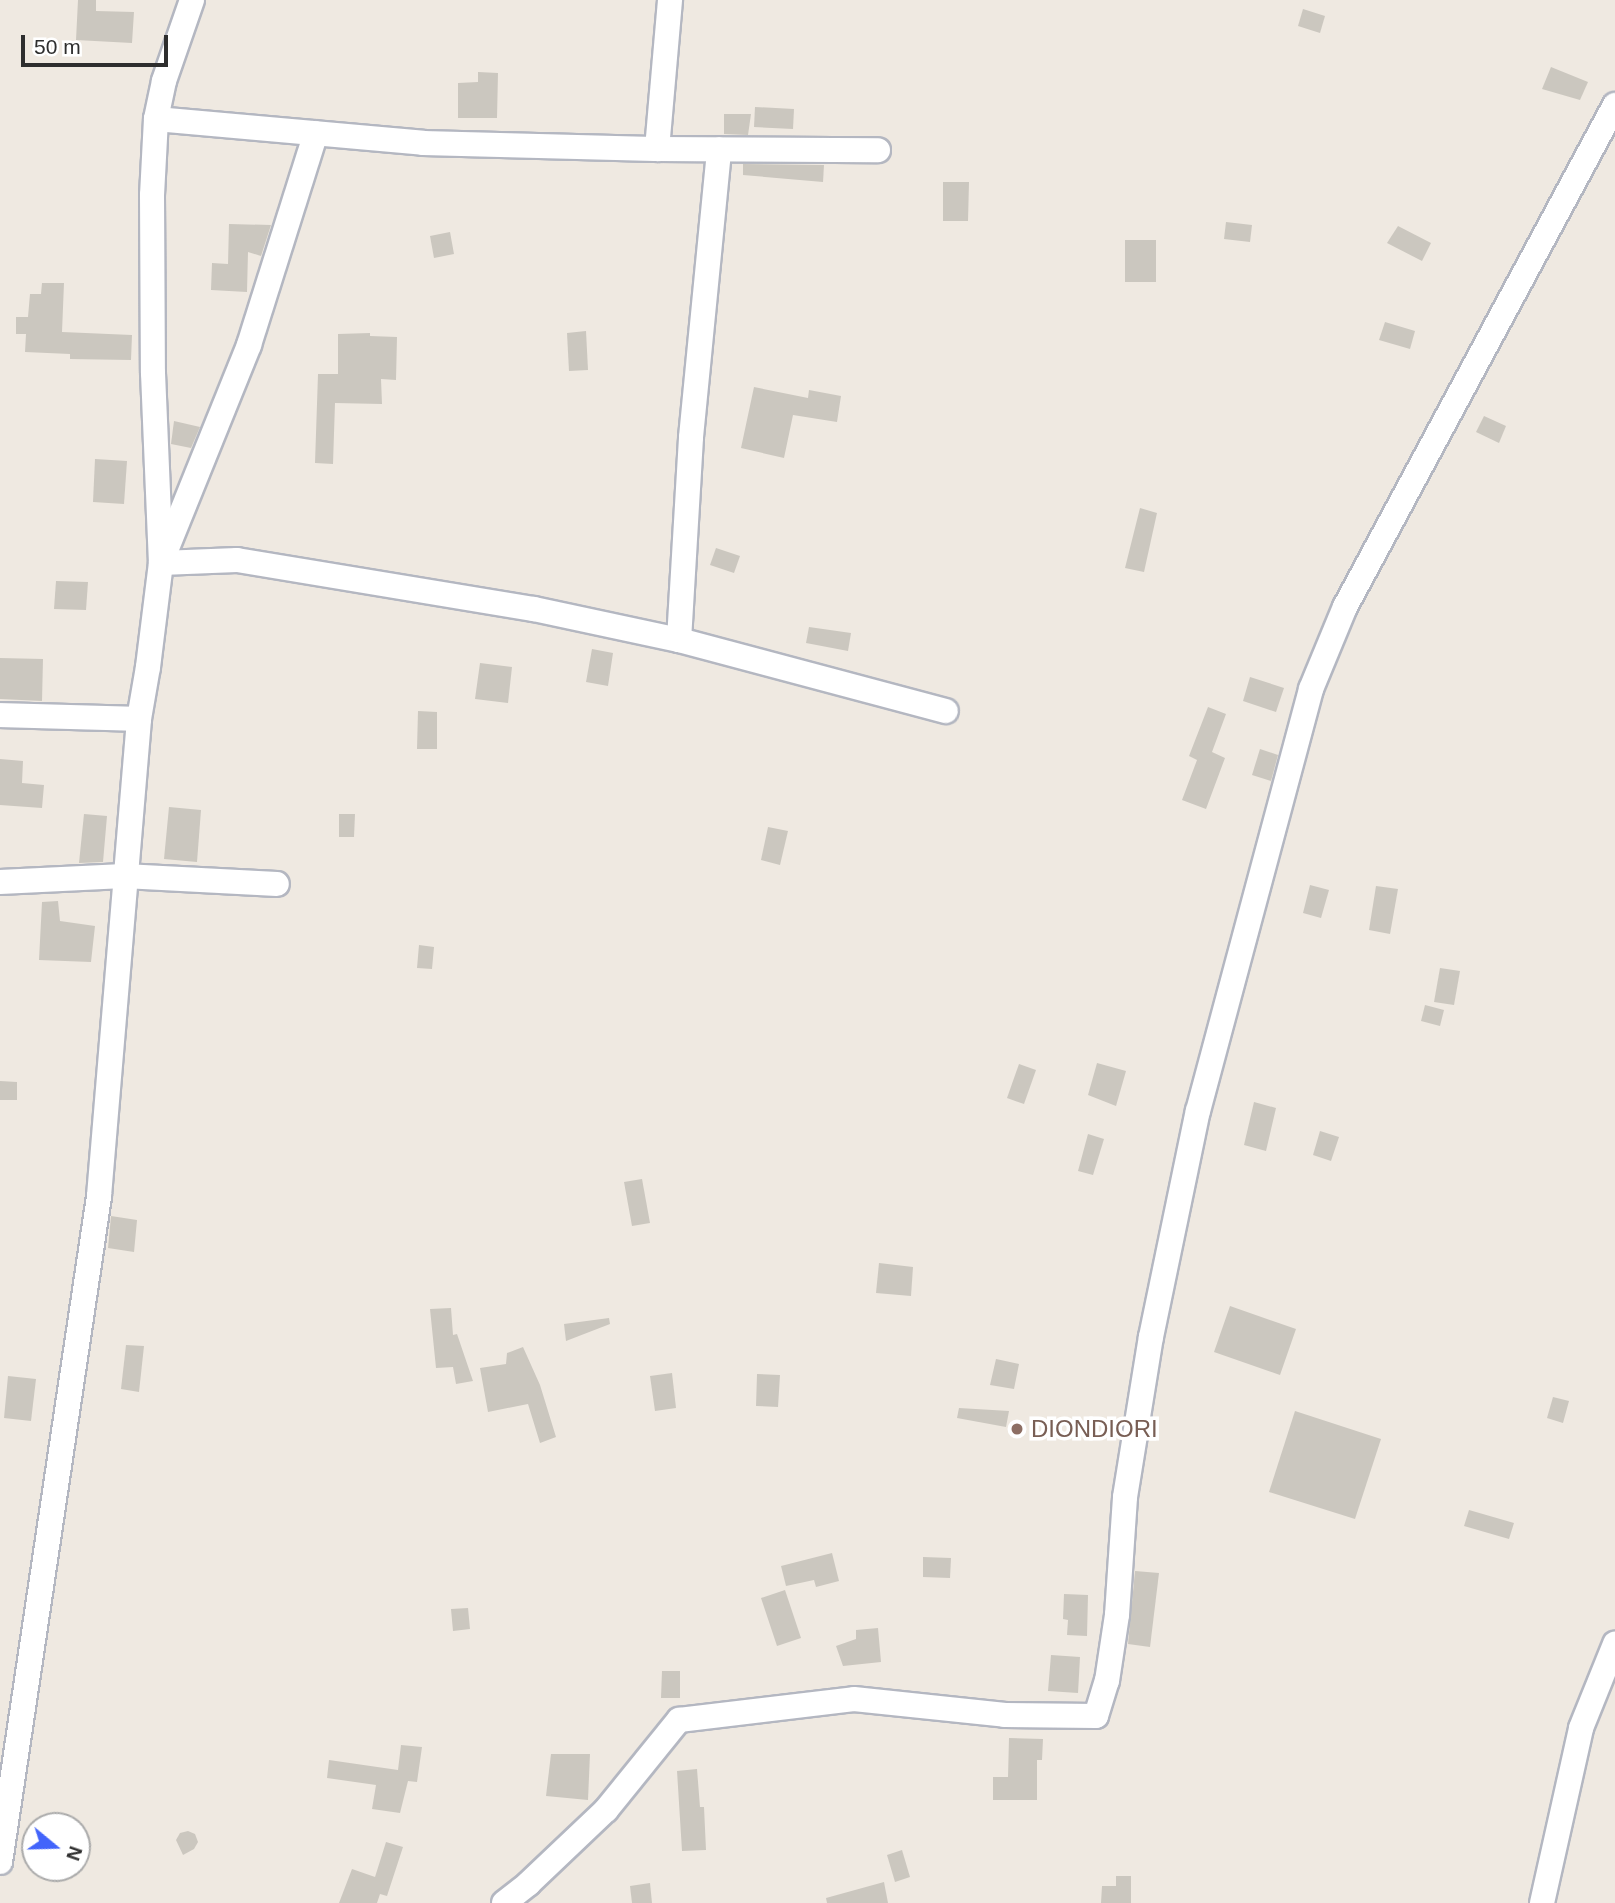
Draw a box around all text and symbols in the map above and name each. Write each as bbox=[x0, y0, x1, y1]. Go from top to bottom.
scale bar bbox=[24, 21, 172, 65]
text: 50 m bbox=[34, 35, 81, 58]
place label: DIONDIORI bbox=[1031, 1415, 1158, 1443]
marker: DIONDIORI bbox=[1009, 1421, 1025, 1437]
north arrow bbox=[21, 1812, 91, 1882]
text: N bbox=[62, 1843, 87, 1863]

